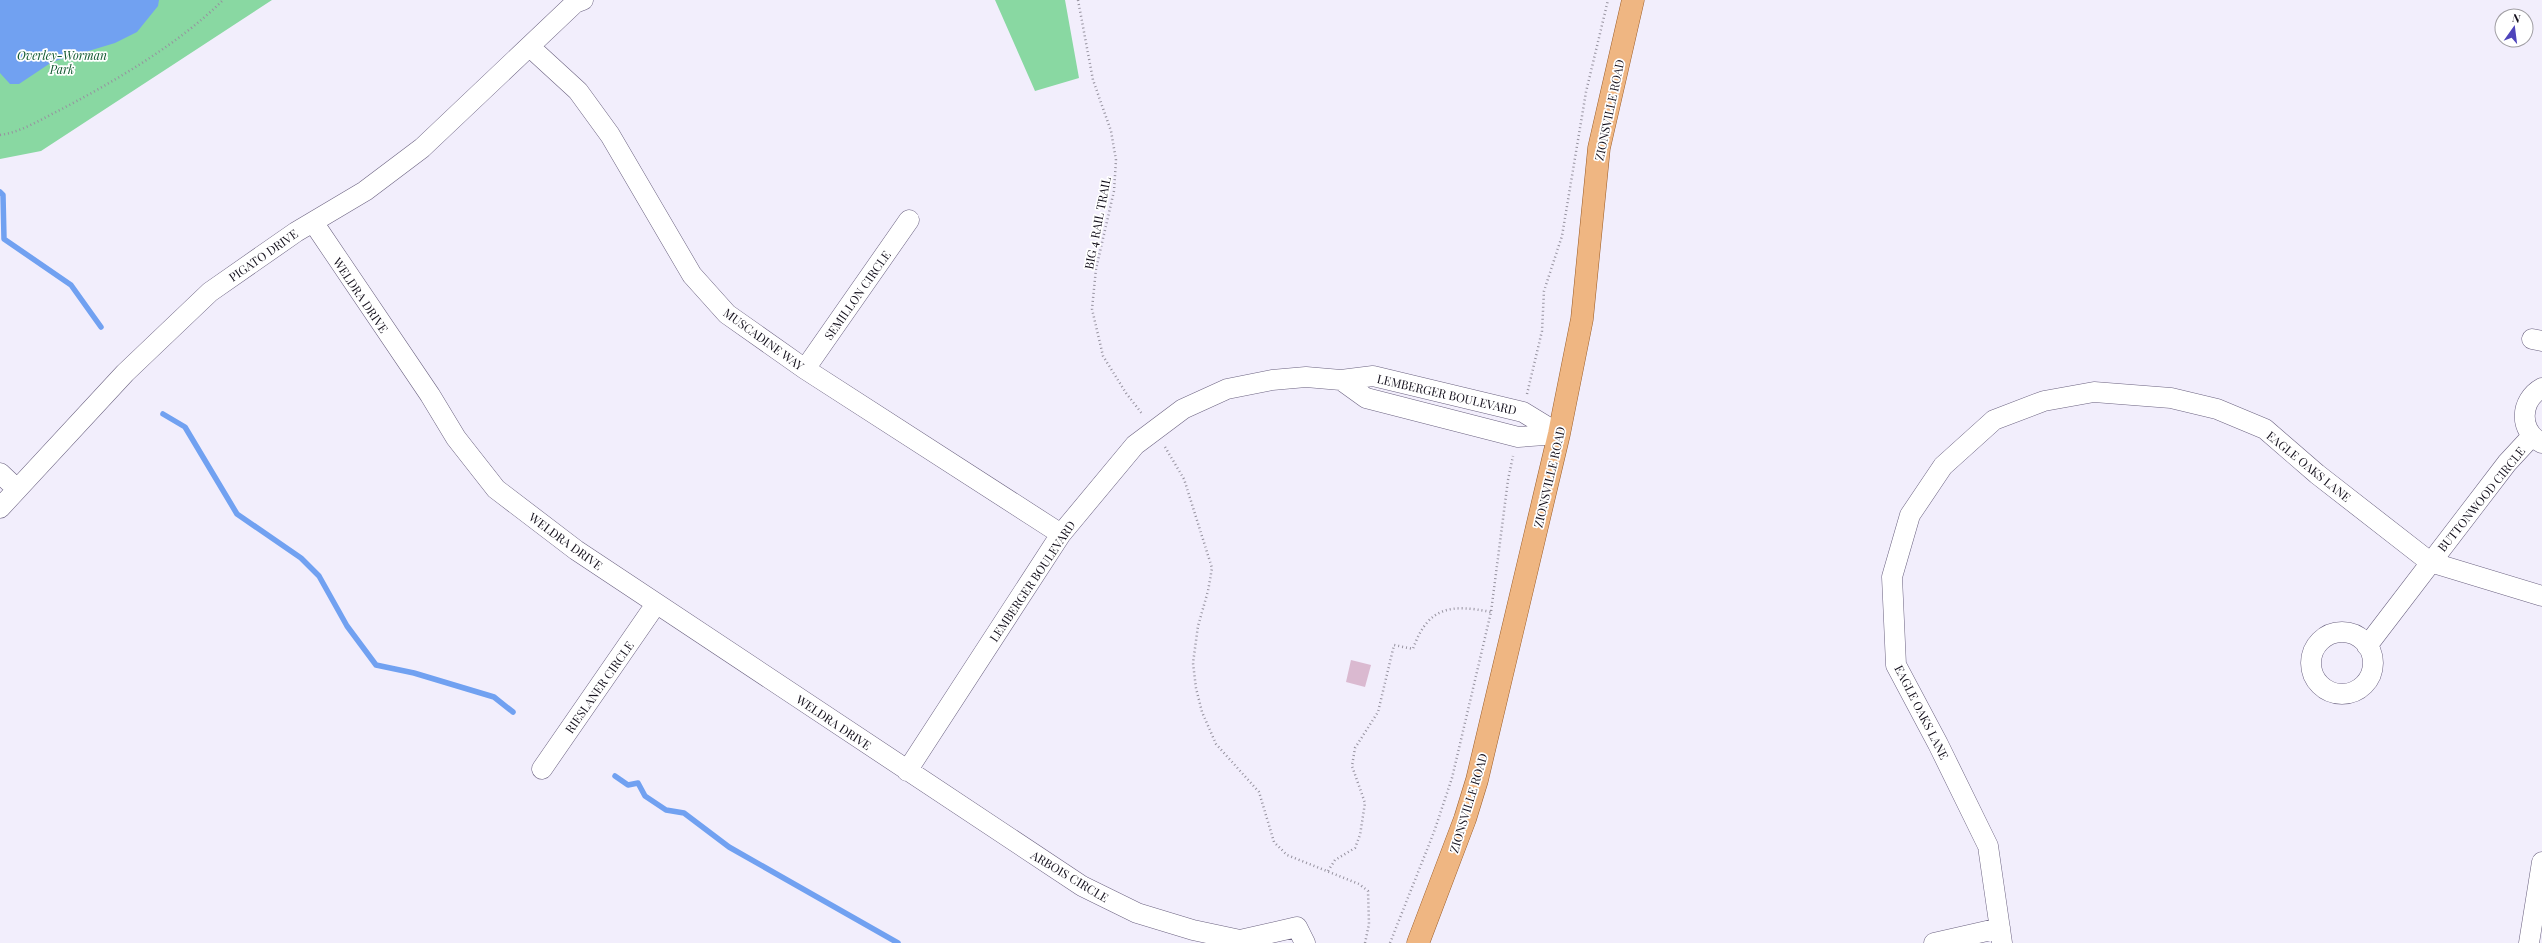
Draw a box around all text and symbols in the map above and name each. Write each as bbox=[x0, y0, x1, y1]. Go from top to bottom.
north arrow bbox=[2494, 8, 2534, 48]
text: N bbox=[2511, 10, 2522, 26]
park label: Overley-Worman Park bbox=[17, 47, 107, 77]
street label: ZIONSVILLE ROAD bbox=[1590, 57, 1628, 162]
street label: BIG 4 RAIL TRAIL bbox=[1080, 175, 1114, 271]
street label: PIGATO DRIVE bbox=[225, 225, 301, 285]
street label: SEMILLON CIRCLE bbox=[820, 247, 894, 343]
street label: WELDRA DRIVE bbox=[329, 253, 392, 336]
street label: MUSCADINE WAY bbox=[720, 304, 808, 374]
street label: LEMBERGER BOULEVARD bbox=[1375, 370, 1519, 418]
street label: ZIONSVILLE ROAD bbox=[1530, 425, 1568, 529]
street label: EAGLE OAKS LANE bbox=[2264, 427, 2354, 505]
street label: BUTTONWOOD CIRCLE bbox=[2434, 443, 2528, 555]
street label: WELDRA DRIVE bbox=[525, 508, 606, 573]
street label: LEMBERGER BOULEVARD bbox=[985, 517, 1079, 645]
street label: RIESLANER CIRCLE bbox=[561, 638, 637, 736]
street label: EAGLE OAKS LANE bbox=[1891, 662, 1953, 762]
street label: WELDRA DRIVE bbox=[792, 690, 875, 753]
street label: ZIONSVILLE ROAD bbox=[1445, 751, 1491, 855]
street label: ARBOIS CIRCLE bbox=[1027, 846, 1112, 905]

